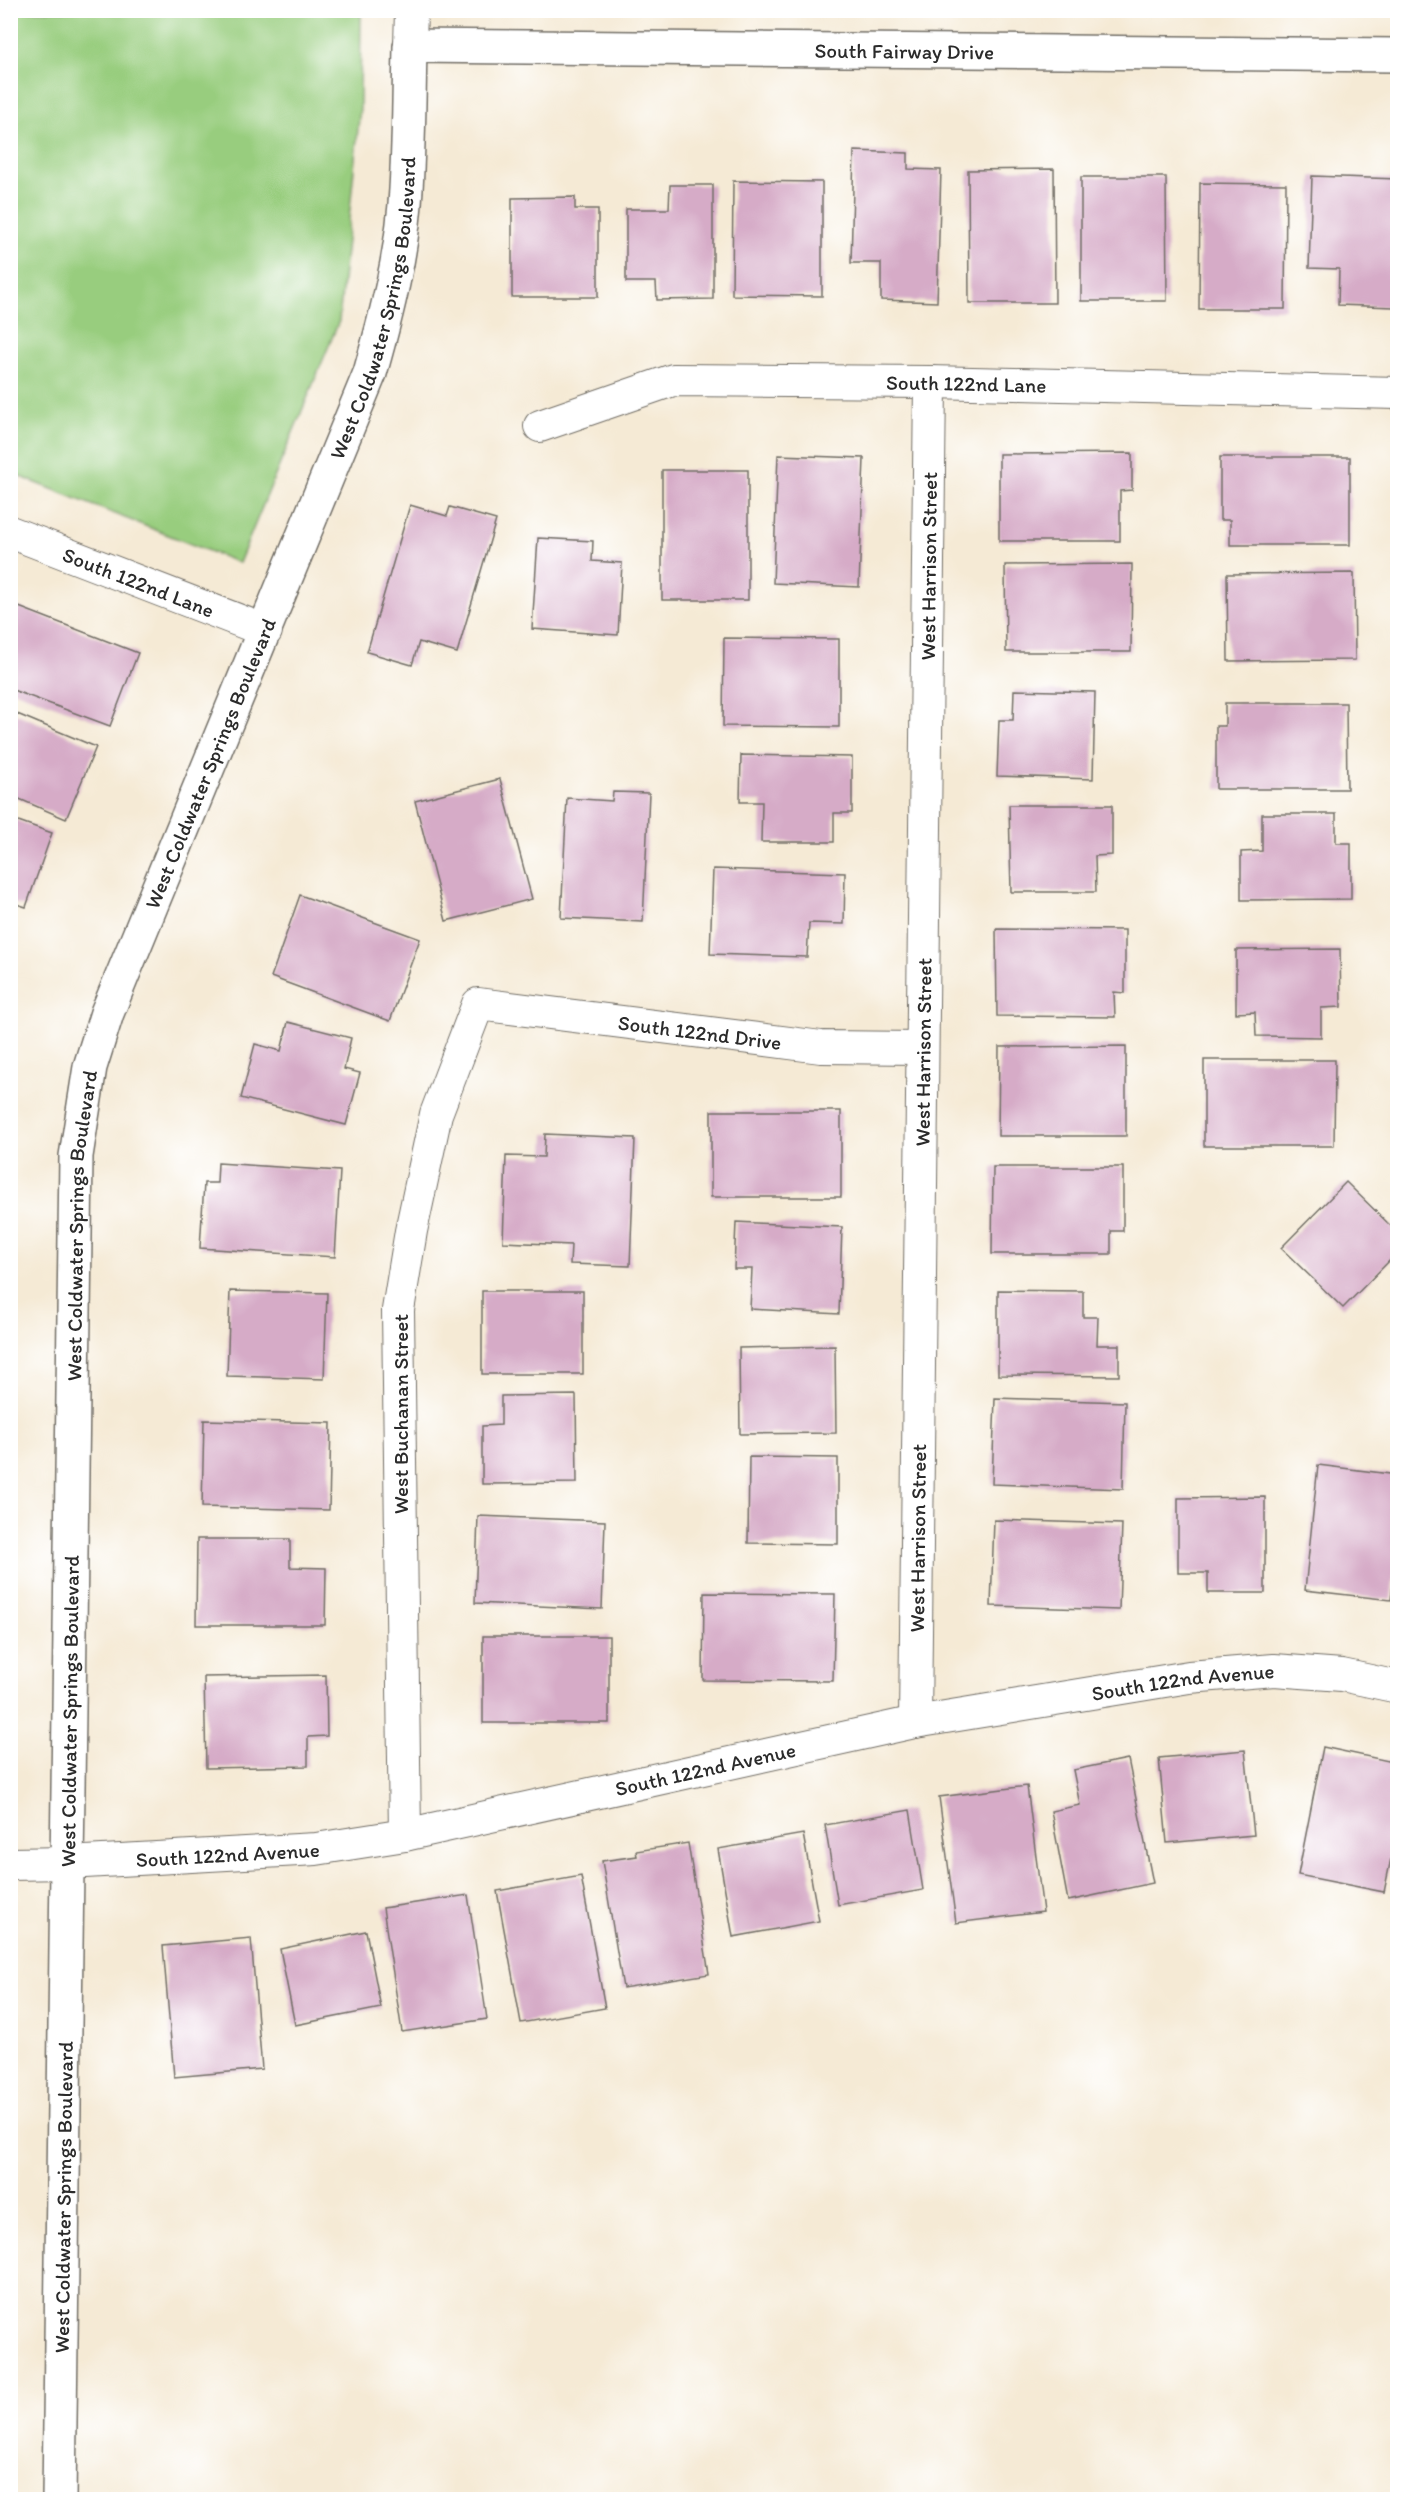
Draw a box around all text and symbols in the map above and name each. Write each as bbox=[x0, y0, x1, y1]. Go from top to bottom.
street label: South Fairway Drive bbox=[814, 37, 994, 64]
street label: West Coldwater Springs Boulevard bbox=[324, 156, 420, 463]
street label: South 122nd Lane bbox=[886, 369, 1047, 397]
street label: West Harrison Street bbox=[914, 472, 941, 661]
street label: South 122nd Lane bbox=[59, 541, 218, 622]
street label: West Coldwater Springs Boulevard bbox=[139, 614, 281, 912]
street label: West Harrison Street bbox=[909, 958, 936, 1146]
street label: South 122nd Drive bbox=[617, 1009, 783, 1054]
street label: West Coldwater Springs Boulevard bbox=[61, 1068, 102, 1381]
street label: West Buchanan Street bbox=[388, 1314, 413, 1514]
street label: West Harrison Street bbox=[904, 1443, 931, 1632]
street label: West Coldwater Springs Boulevard bbox=[55, 1554, 83, 1867]
street label: South 122nd Avenue bbox=[1090, 1658, 1275, 1705]
street label: South 122nd Avenue bbox=[613, 1736, 798, 1801]
street label: South 122nd Avenue bbox=[135, 1836, 320, 1872]
street label: West Coldwater Springs Boulevard bbox=[48, 2040, 77, 2353]

